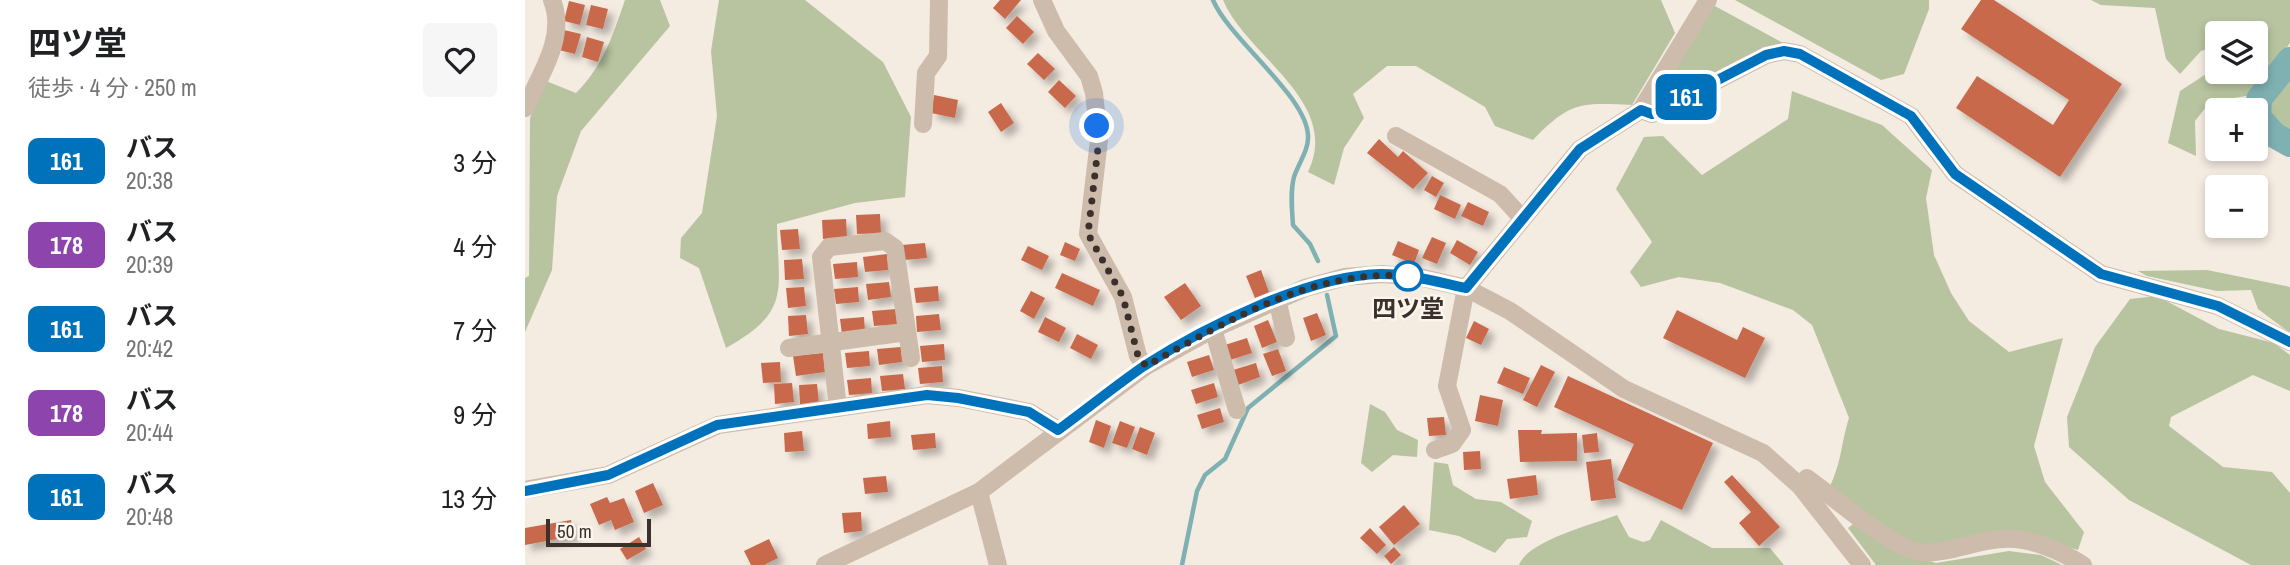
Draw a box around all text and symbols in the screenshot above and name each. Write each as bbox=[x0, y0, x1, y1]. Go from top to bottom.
text: 四ツ堂 bbox=[28, 21, 127, 65]
map controls bbox=[2205, 21, 2268, 238]
button: layers bbox=[2205, 21, 2268, 84]
button: heart bbox=[423, 23, 497, 97]
text: 徒歩 · 4 分 · 250 m bbox=[28, 72, 197, 103]
line badge: 161 bbox=[1646, 74, 1726, 120]
text: 161 bbox=[1670, 81, 1702, 113]
button: + bbox=[2205, 98, 2268, 161]
your location bbox=[1079, 108, 1114, 143]
text: バス bbox=[126, 130, 178, 165]
text: 161 bbox=[50, 145, 83, 177]
text: 3 分 bbox=[453, 145, 497, 180]
text: 20:38 bbox=[126, 165, 173, 196]
button: − bbox=[2205, 175, 2268, 238]
text: バス bbox=[126, 214, 178, 249]
text: 178 bbox=[50, 229, 83, 261]
text: 4 分 bbox=[453, 229, 497, 264]
text: 20:39 bbox=[126, 249, 173, 280]
marker: 四ツ堂 bbox=[1393, 261, 1423, 291]
place label: 四ツ堂 bbox=[1372, 292, 1444, 324]
text: バス bbox=[126, 298, 178, 333]
text: 161 bbox=[50, 313, 83, 345]
text: 7 分 bbox=[453, 313, 497, 348]
text: 20:42 bbox=[126, 333, 173, 364]
text: バス bbox=[126, 382, 178, 417]
text: 178 bbox=[50, 397, 83, 429]
text: 9 分 bbox=[453, 397, 497, 432]
text: 20:44 bbox=[126, 417, 173, 448]
text: バス bbox=[126, 466, 178, 501]
text: 161 bbox=[50, 481, 83, 513]
text: 13 分 bbox=[441, 481, 497, 516]
text: 20:48 bbox=[126, 501, 173, 532]
scale bar bbox=[546, 516, 651, 548]
text: 50 m bbox=[557, 518, 592, 544]

